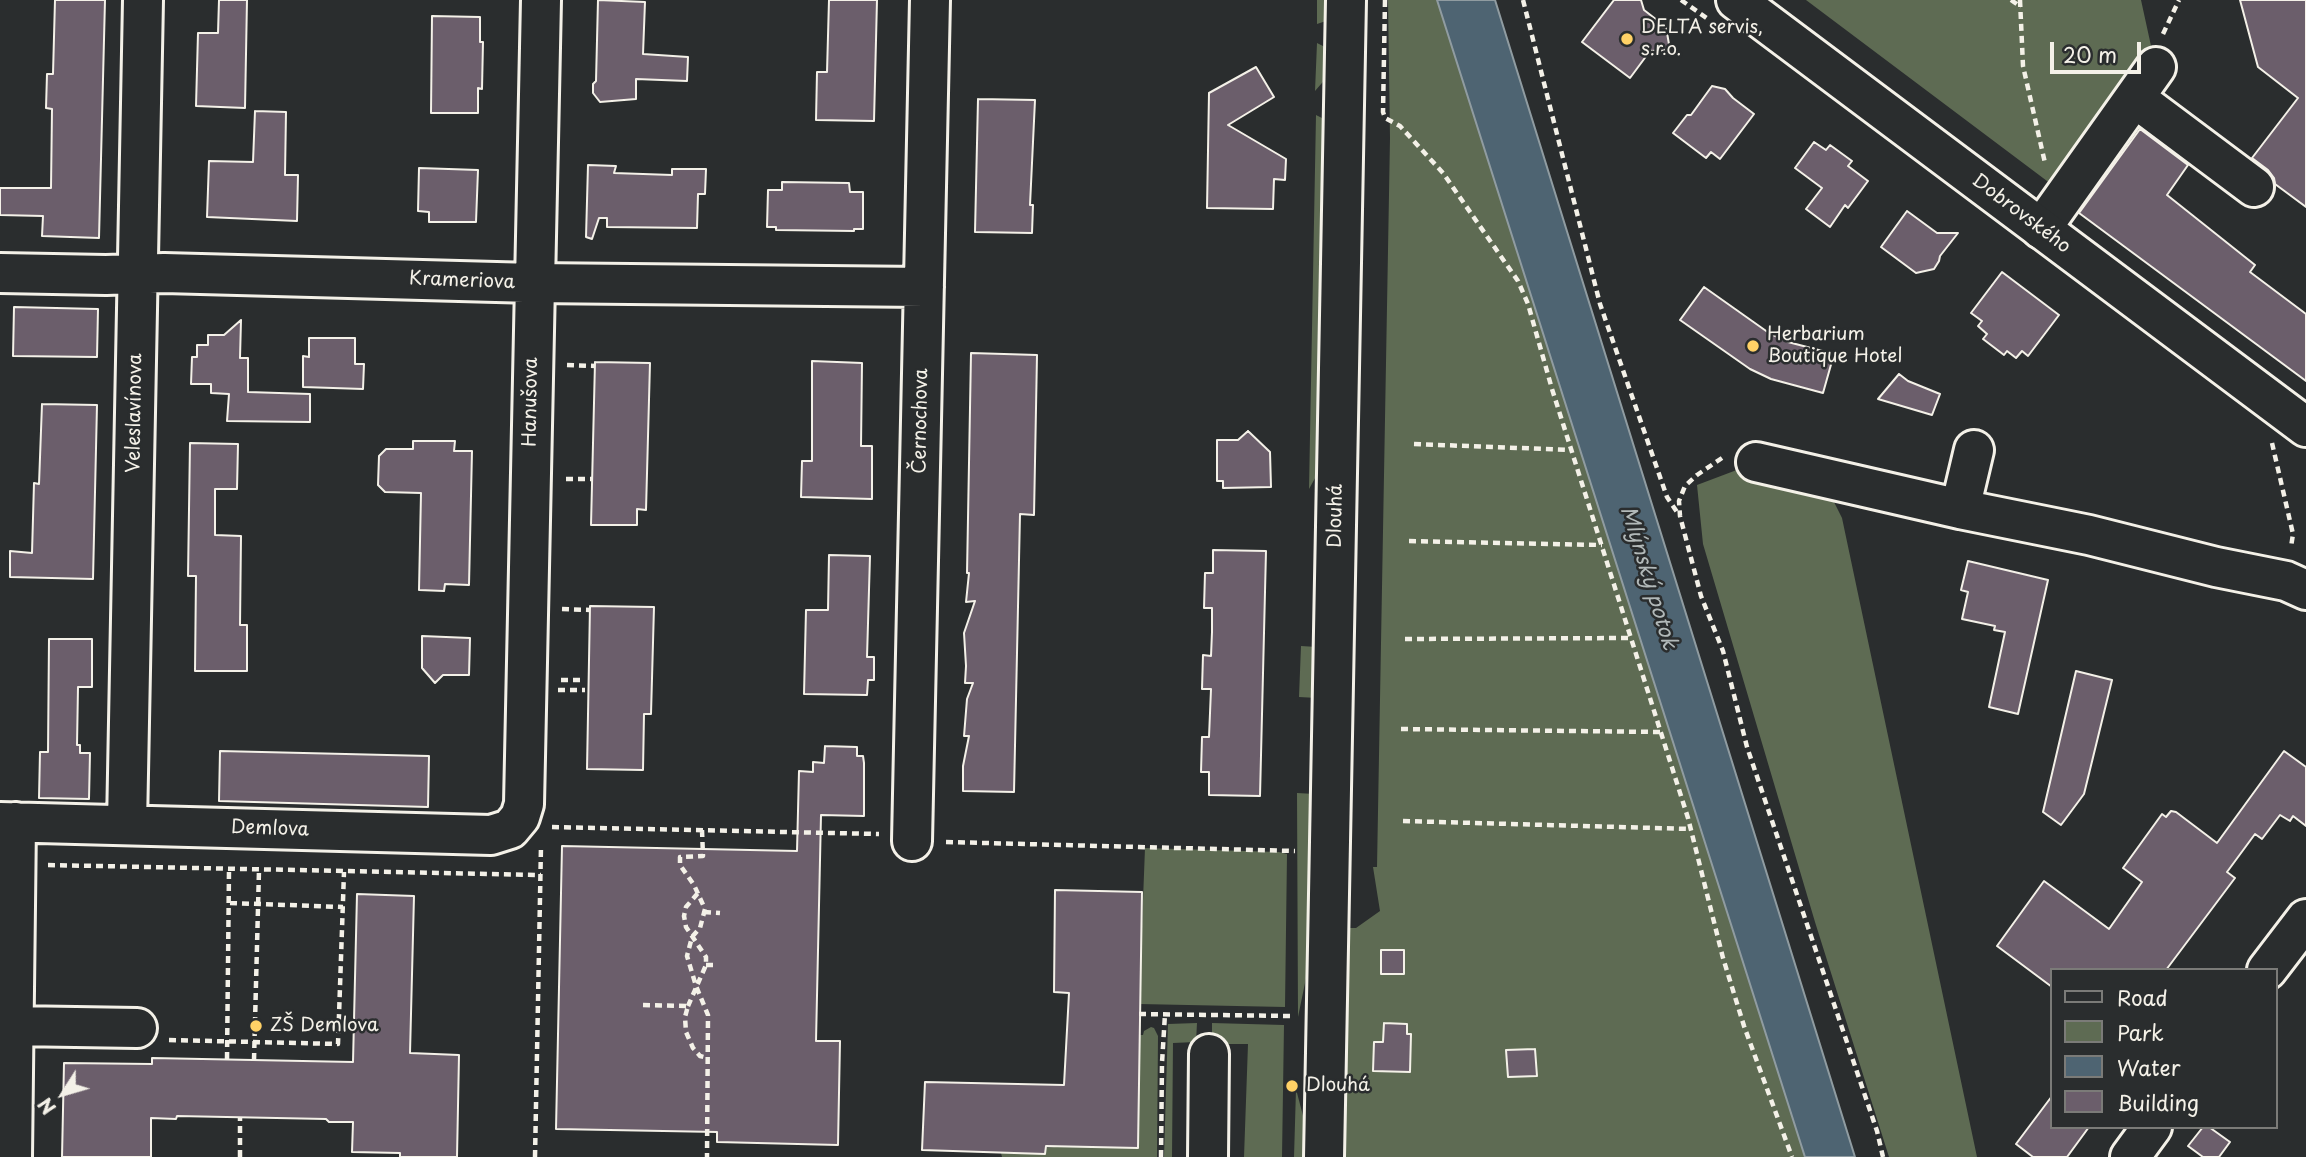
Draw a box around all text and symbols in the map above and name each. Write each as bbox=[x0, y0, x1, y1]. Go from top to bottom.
place label: DELTA servis, s.r.o. bbox=[1641, 17, 1763, 61]
scale bar bbox=[2054, 28, 2145, 72]
marker: DELTA servis, s.r.o. bbox=[1619, 31, 1635, 47]
text: 20 m bbox=[2063, 38, 2117, 70]
street label: Dobrovského bbox=[1967, 169, 2075, 259]
street label: Krameriova bbox=[409, 268, 515, 294]
place label: Herbarium Boutique Hotel bbox=[1767, 324, 1902, 368]
marker: Herbarium Boutique Hotel bbox=[1745, 338, 1761, 354]
street label: Veleslavínova bbox=[123, 353, 147, 473]
street label: Hanušova bbox=[519, 357, 543, 447]
street label: Černochova bbox=[909, 368, 933, 474]
street label: Dlouhá bbox=[1324, 484, 1348, 548]
water label: Mlýnský potok bbox=[1614, 503, 1682, 653]
street label: Demlova bbox=[230, 816, 310, 842]
legend bbox=[2050, 968, 2278, 1129]
text: Road bbox=[2117, 981, 2168, 1013]
place label: ZŠ Demlova bbox=[270, 1015, 379, 1037]
text: Park bbox=[2117, 1016, 2164, 1048]
marker: ZŠ Demlova bbox=[248, 1018, 264, 1034]
text: Water bbox=[2117, 1051, 2180, 1083]
north arrow bbox=[28, 1059, 98, 1129]
place label: Dlouhá bbox=[1306, 1075, 1370, 1097]
marker: Dlouhá bbox=[1284, 1078, 1300, 1094]
text: Building bbox=[2117, 1086, 2199, 1118]
text: N bbox=[31, 1092, 62, 1121]

